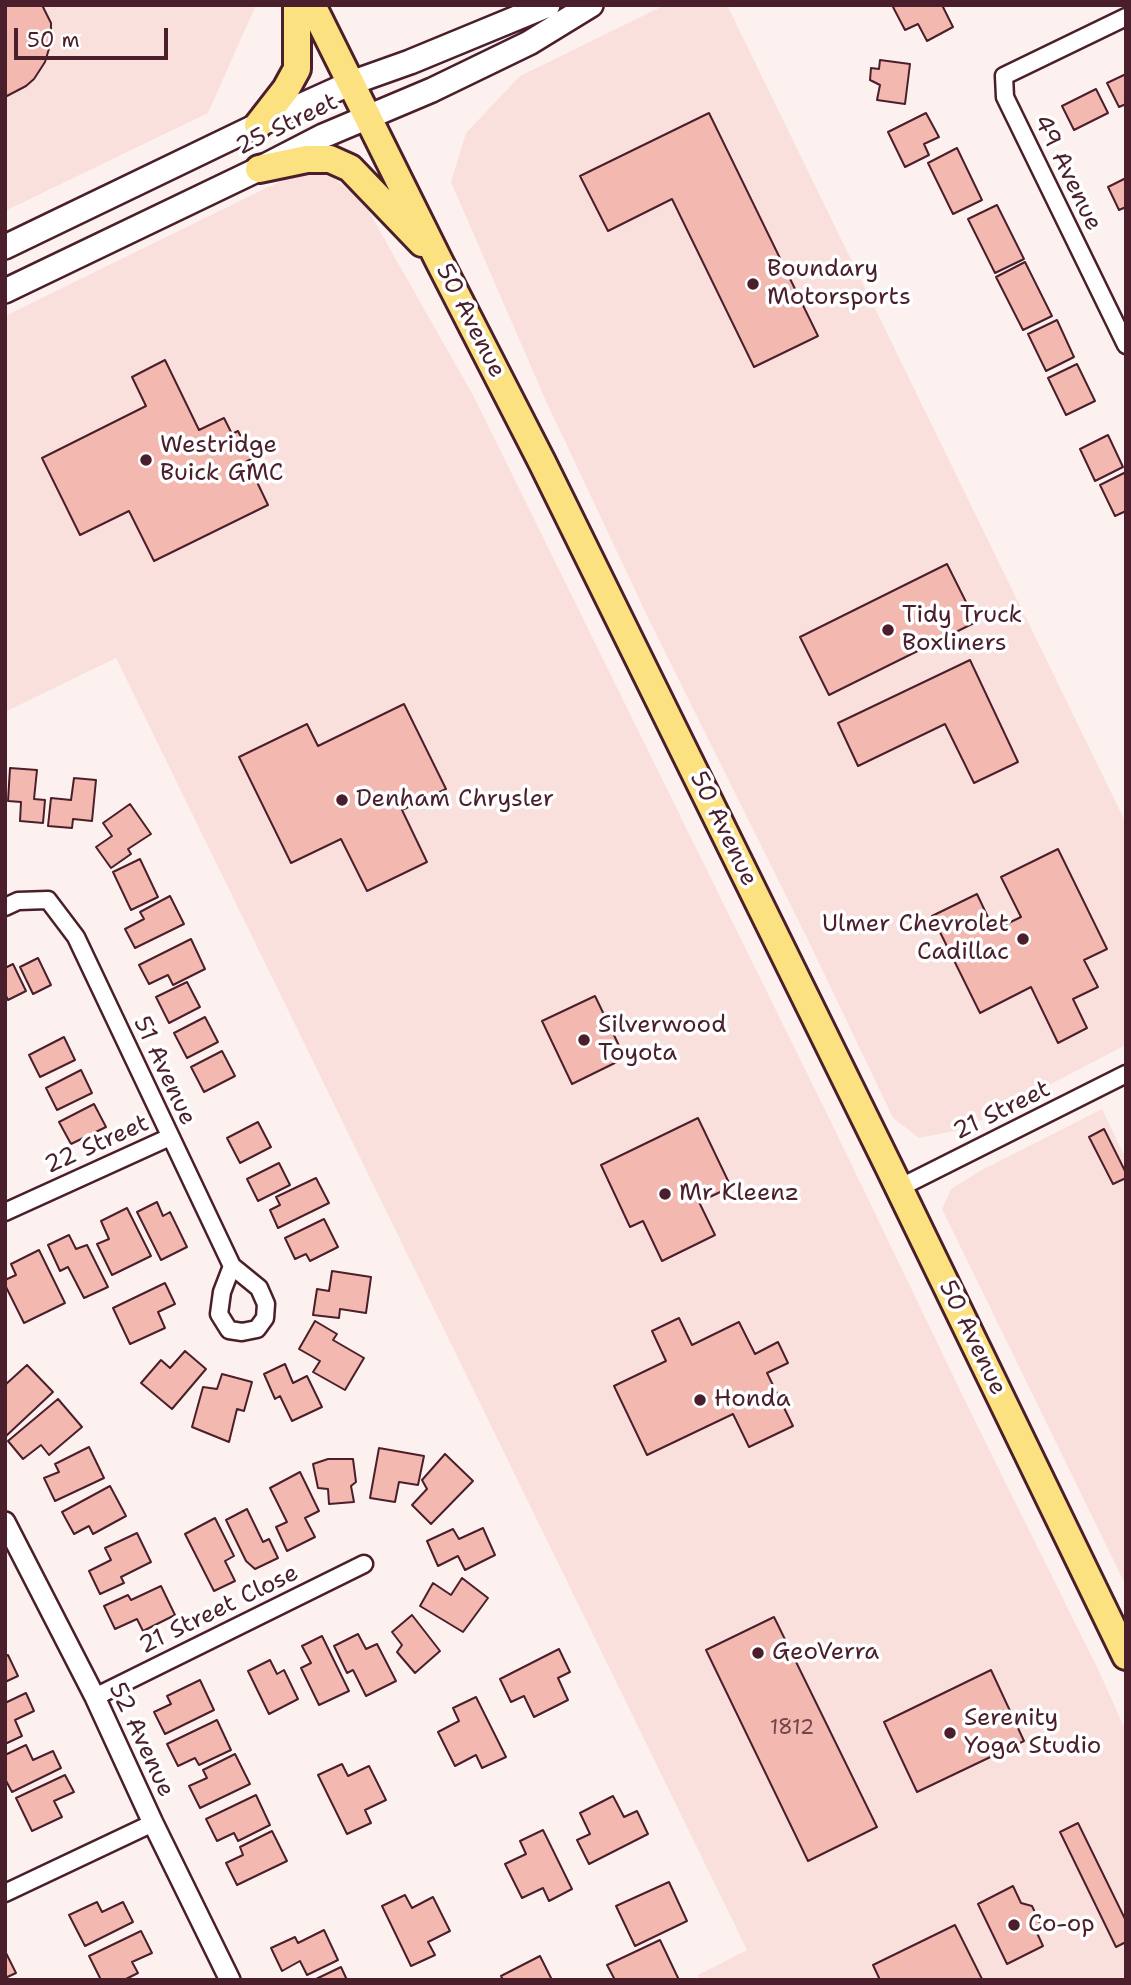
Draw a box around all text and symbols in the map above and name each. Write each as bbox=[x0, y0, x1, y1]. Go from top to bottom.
scale bar bbox=[18, 14, 172, 58]
text: 50 m bbox=[27, 26, 80, 54]
street label: 25 Street bbox=[231, 88, 343, 162]
street label: 49 Avenue bbox=[1027, 110, 1107, 236]
place label: Boundary Motorsports bbox=[767, 256, 911, 312]
street label: 50 Avenue bbox=[429, 259, 511, 383]
marker: Boundary Motorsports bbox=[745, 276, 761, 292]
place label: Westridge Buick GMC bbox=[160, 432, 284, 488]
marker: Westridge Buick GMC bbox=[138, 452, 154, 468]
place label: Tidy Truck Boxliners bbox=[902, 602, 1022, 658]
marker: Tidy Truck Boxliners bbox=[880, 622, 896, 638]
street label: 50 Avenue bbox=[683, 767, 763, 891]
place label: Denham Chrysler bbox=[356, 786, 554, 814]
marker: Denham Chrysler bbox=[334, 792, 350, 808]
place label: Ulmer Chevrolet Cadillac bbox=[822, 911, 1009, 967]
marker: Ulmer Chevrolet Cadillac bbox=[1015, 931, 1031, 947]
street label: 51 Avenue bbox=[126, 1012, 202, 1130]
place label: Silverwood Toyota bbox=[598, 1012, 726, 1068]
marker: Silverwood Toyota bbox=[576, 1032, 592, 1048]
street label: 21 Street bbox=[949, 1075, 1055, 1147]
street label: 22 Street bbox=[40, 1109, 154, 1181]
place label: Mr Kleenz bbox=[679, 1180, 799, 1208]
marker: Mr Kleenz bbox=[657, 1186, 673, 1202]
street label: 50 Avenue bbox=[932, 1276, 1012, 1400]
place label: Honda bbox=[714, 1386, 791, 1414]
marker: Honda bbox=[692, 1392, 708, 1408]
street label: 21 Street Close bbox=[135, 1559, 303, 1661]
place label: GeoVerra bbox=[772, 1639, 879, 1667]
marker: GeoVerra bbox=[750, 1645, 766, 1661]
street label: 52 Avenue bbox=[102, 1678, 180, 1802]
place label: Serenity Yoga Studio bbox=[964, 1705, 1101, 1761]
house number: 1812 bbox=[770, 1716, 814, 1742]
marker: Serenity Yoga Studio bbox=[942, 1725, 958, 1741]
place label: Co-op bbox=[1028, 1911, 1095, 1939]
marker: Co-op bbox=[1006, 1917, 1022, 1933]

